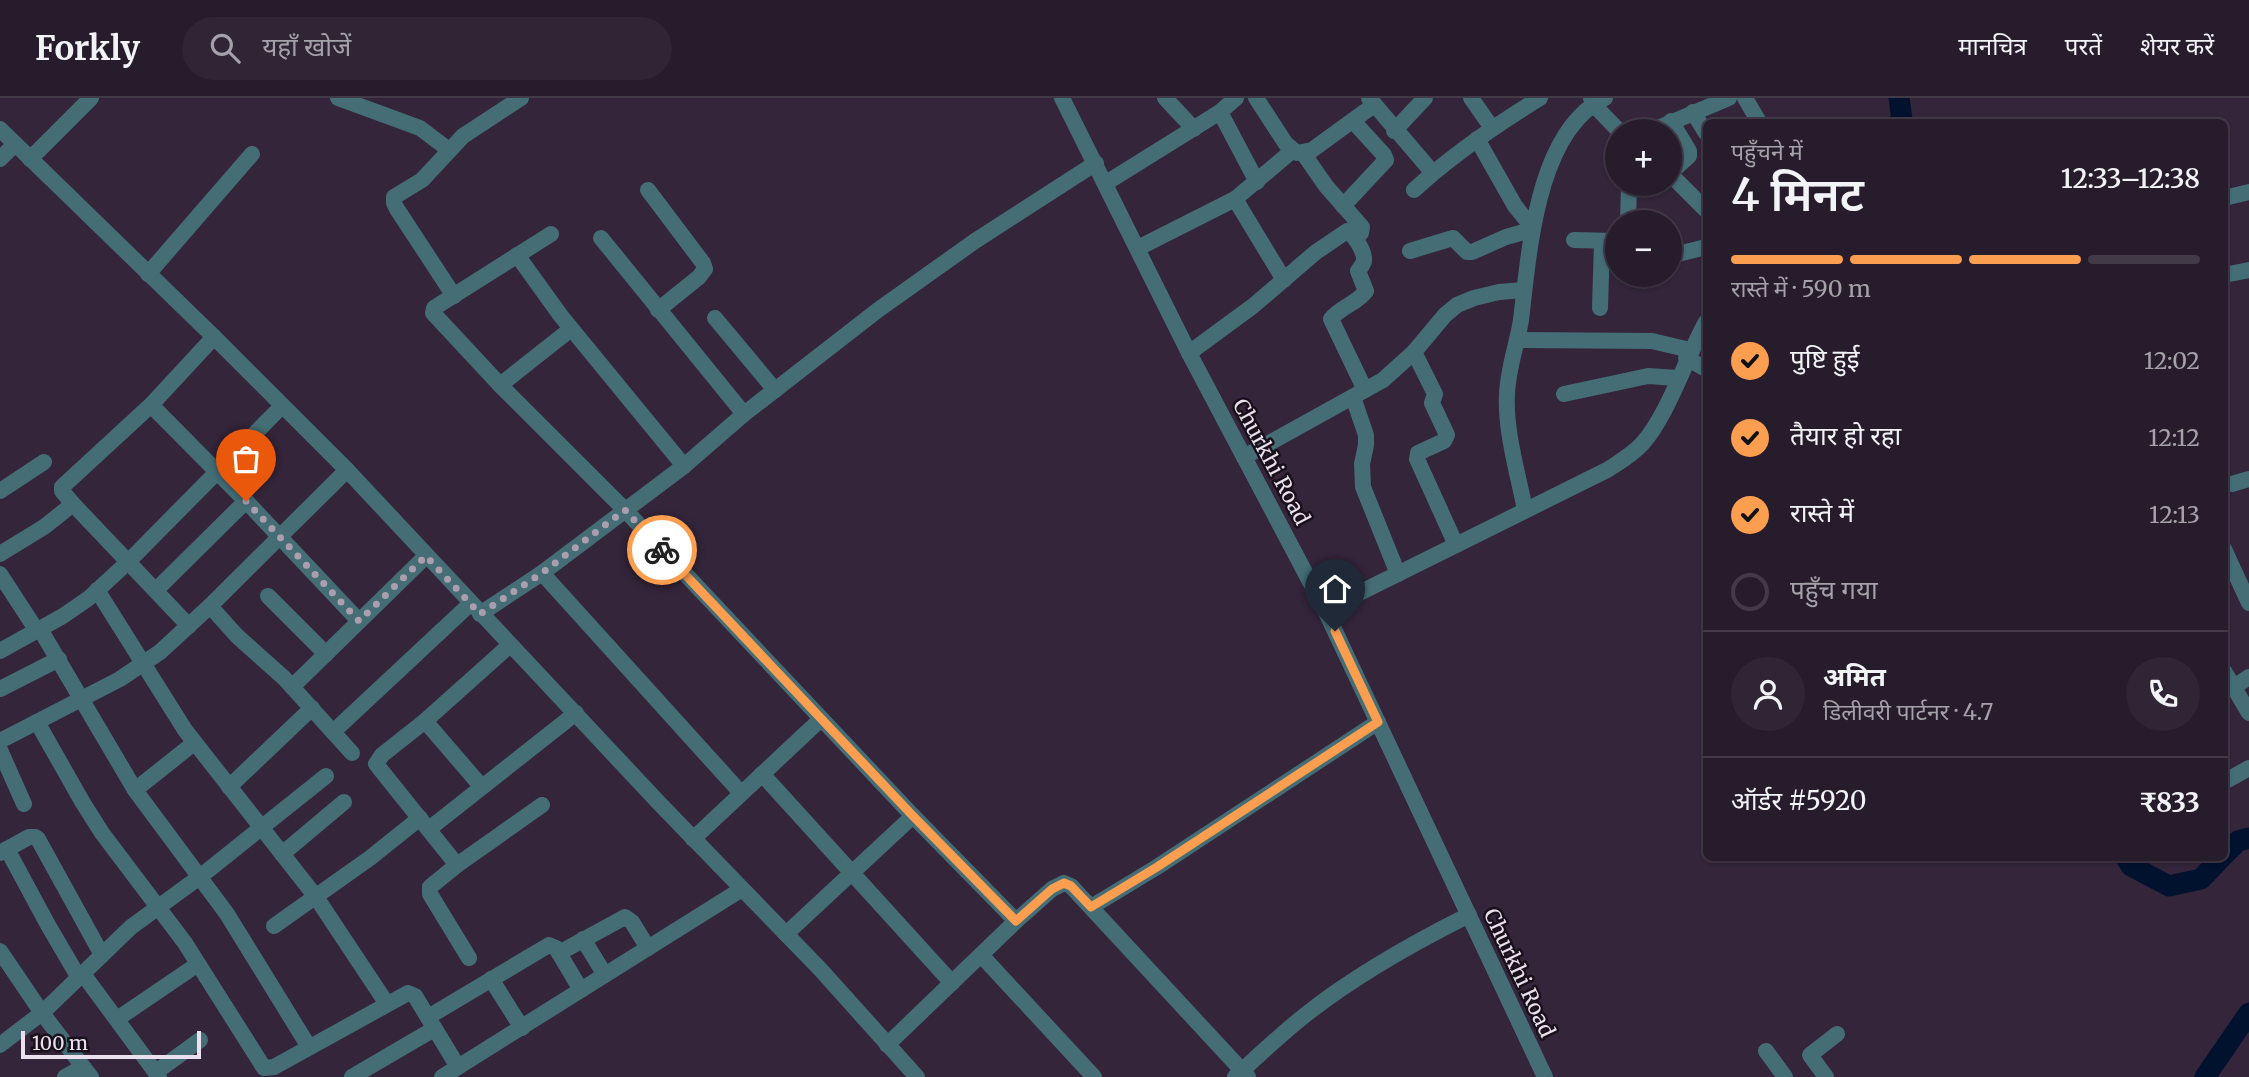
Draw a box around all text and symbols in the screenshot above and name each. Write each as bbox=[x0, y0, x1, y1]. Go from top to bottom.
search box bbox=[182, 17, 672, 80]
text: Forkly bbox=[35, 28, 140, 69]
icon: search bbox=[206, 29, 244, 67]
text: यहाँ खोजें bbox=[262, 30, 351, 63]
text: मानचित्र bbox=[1958, 31, 2027, 62]
text: परतें bbox=[2065, 31, 2102, 62]
text: शेयर करें bbox=[2140, 31, 2214, 62]
map controls bbox=[1605, 119, 1682, 287]
button: + bbox=[1605, 119, 1682, 196]
text: पहुँचने में bbox=[1731, 137, 1803, 166]
text: 12:33–12:38 bbox=[2061, 162, 2200, 195]
text: 4 मिनट bbox=[1731, 166, 1864, 224]
button: − bbox=[1605, 210, 1682, 287]
text: रास्ते में · 590 m bbox=[1731, 274, 1871, 303]
icon: check bbox=[1731, 342, 1769, 380]
text: पुष्टि हुई bbox=[1790, 342, 1859, 375]
text: 12:02 bbox=[2144, 346, 2200, 375]
street label: Churkhi Road bbox=[1227, 394, 1316, 530]
icon: check bbox=[1731, 419, 1769, 457]
text: तैयार हो रहा bbox=[1790, 419, 1901, 452]
text: 12:12 bbox=[2148, 423, 2200, 452]
pin bbox=[216, 429, 276, 501]
icon: bag bbox=[227, 440, 265, 478]
icon: check bbox=[1731, 496, 1769, 534]
text: रास्ते में bbox=[1790, 496, 1854, 529]
text: 12:13 bbox=[2149, 500, 2200, 529]
courier bbox=[627, 515, 697, 585]
icon: bike bbox=[643, 531, 681, 569]
pin bbox=[1305, 559, 1365, 631]
icon: home bbox=[1316, 570, 1354, 608]
text: पहुँच गया bbox=[1790, 573, 1878, 606]
button: person bbox=[1731, 657, 1805, 731]
button: phone bbox=[2126, 657, 2200, 731]
text: अमित bbox=[1823, 660, 1886, 693]
text: डिलीवरी पार्टनर · 4.7 bbox=[1823, 697, 1993, 726]
text: ऑर्डर #5920 bbox=[1731, 784, 1867, 817]
text: ₹833 bbox=[2139, 786, 2200, 819]
street label: Churkhi Road bbox=[1478, 904, 1561, 1042]
scale bar bbox=[21, 1028, 201, 1060]
text: 100 m bbox=[32, 1031, 88, 1055]

